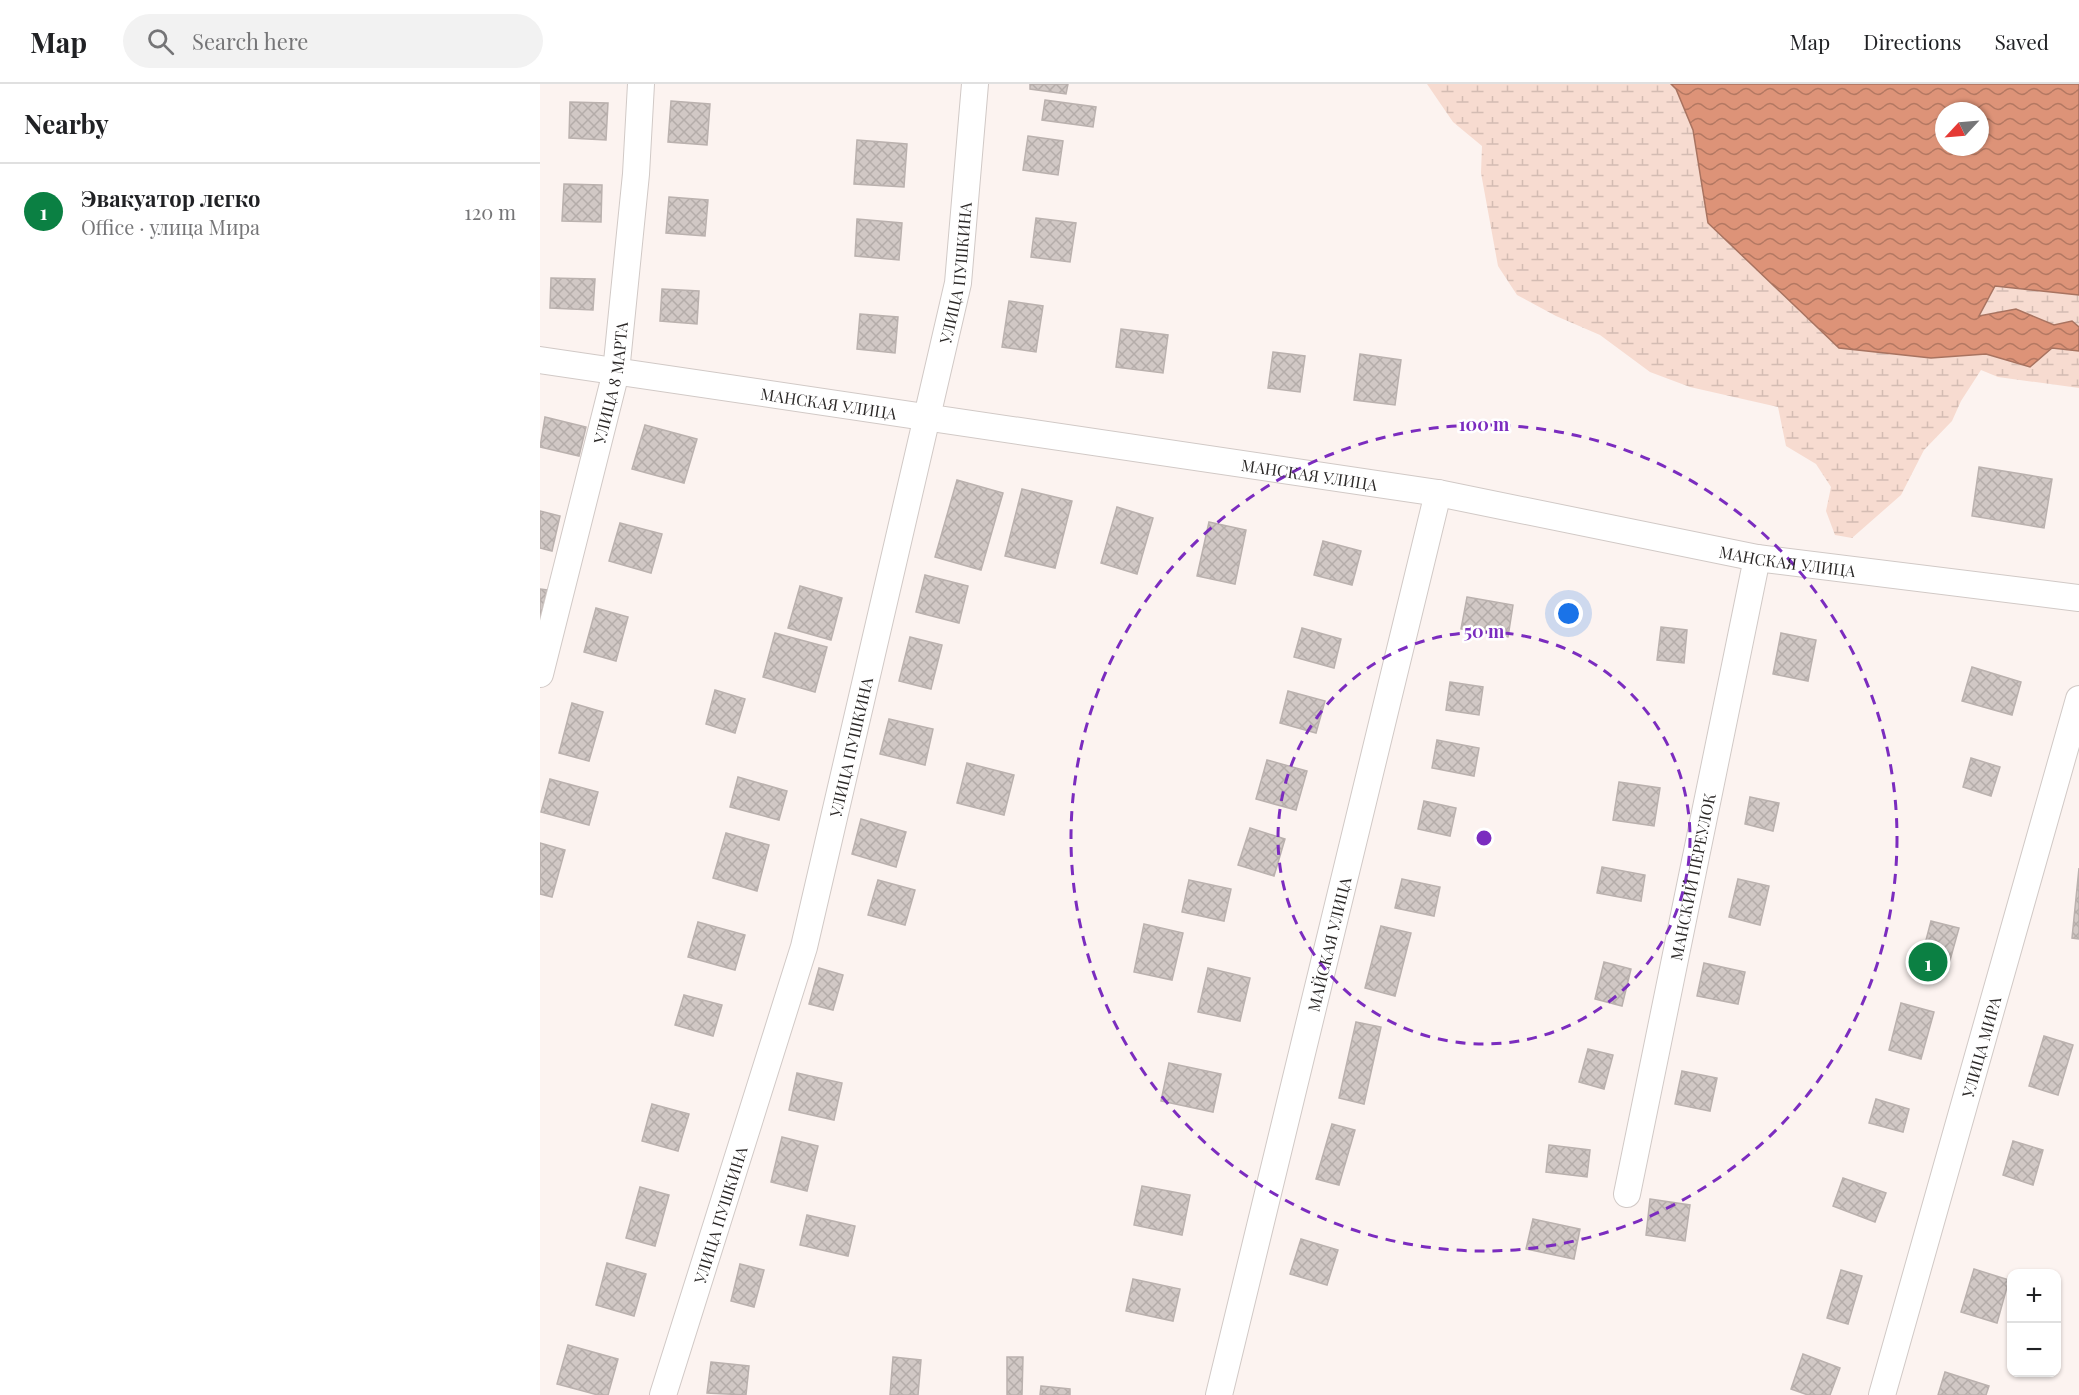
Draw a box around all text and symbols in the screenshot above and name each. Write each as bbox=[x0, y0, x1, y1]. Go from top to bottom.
search box bbox=[123, 14, 543, 68]
text: Map bbox=[30, 23, 87, 60]
icon: search bbox=[144, 25, 177, 58]
text: Search here bbox=[192, 26, 308, 56]
text: Map bbox=[1789, 27, 1830, 55]
text: Directions bbox=[1863, 27, 1961, 55]
text: Saved bbox=[1994, 27, 2049, 55]
north arrow bbox=[1935, 102, 1989, 156]
text: Nearby bbox=[24, 106, 109, 141]
text: Эвакуатор легко bbox=[81, 183, 261, 213]
text: 1 bbox=[40, 198, 47, 225]
text: 120 m bbox=[464, 198, 516, 225]
street label: УЛИЦА ПУШКИНА bbox=[934, 200, 975, 347]
text: Office · улица Мира bbox=[81, 213, 260, 240]
street label: УЛИЦА 8 МАРТА bbox=[588, 320, 632, 447]
street label: МАНСКАЯ УЛИЦА bbox=[759, 382, 899, 423]
text: 100 m bbox=[1459, 412, 1510, 436]
street label: МАНСКАЯ УЛИЦА bbox=[1240, 454, 1380, 495]
street label: МАНСКАЯ УЛИЦА bbox=[1718, 540, 1858, 581]
your location bbox=[1554, 599, 1583, 628]
text: 50 m bbox=[1464, 619, 1505, 643]
street label: УЛИЦА ПУШКИНА bbox=[824, 674, 877, 820]
street label: МАНСКИЙ ПЕРЕУЛОК bbox=[1665, 791, 1719, 962]
centre of rings bbox=[1474, 828, 1494, 848]
street label: МАЙСКАЯ УЛИЦА bbox=[1302, 874, 1355, 1014]
pin: 1 bbox=[1908, 940, 1948, 984]
street label: УЛИЦА МИРА bbox=[1956, 993, 2005, 1101]
street label: УЛИЦА ПУШКИНА bbox=[688, 1142, 752, 1287]
map controls bbox=[2007, 1269, 2061, 1377]
button: + bbox=[2007, 1269, 2061, 1323]
button: − bbox=[2007, 1323, 2061, 1377]

